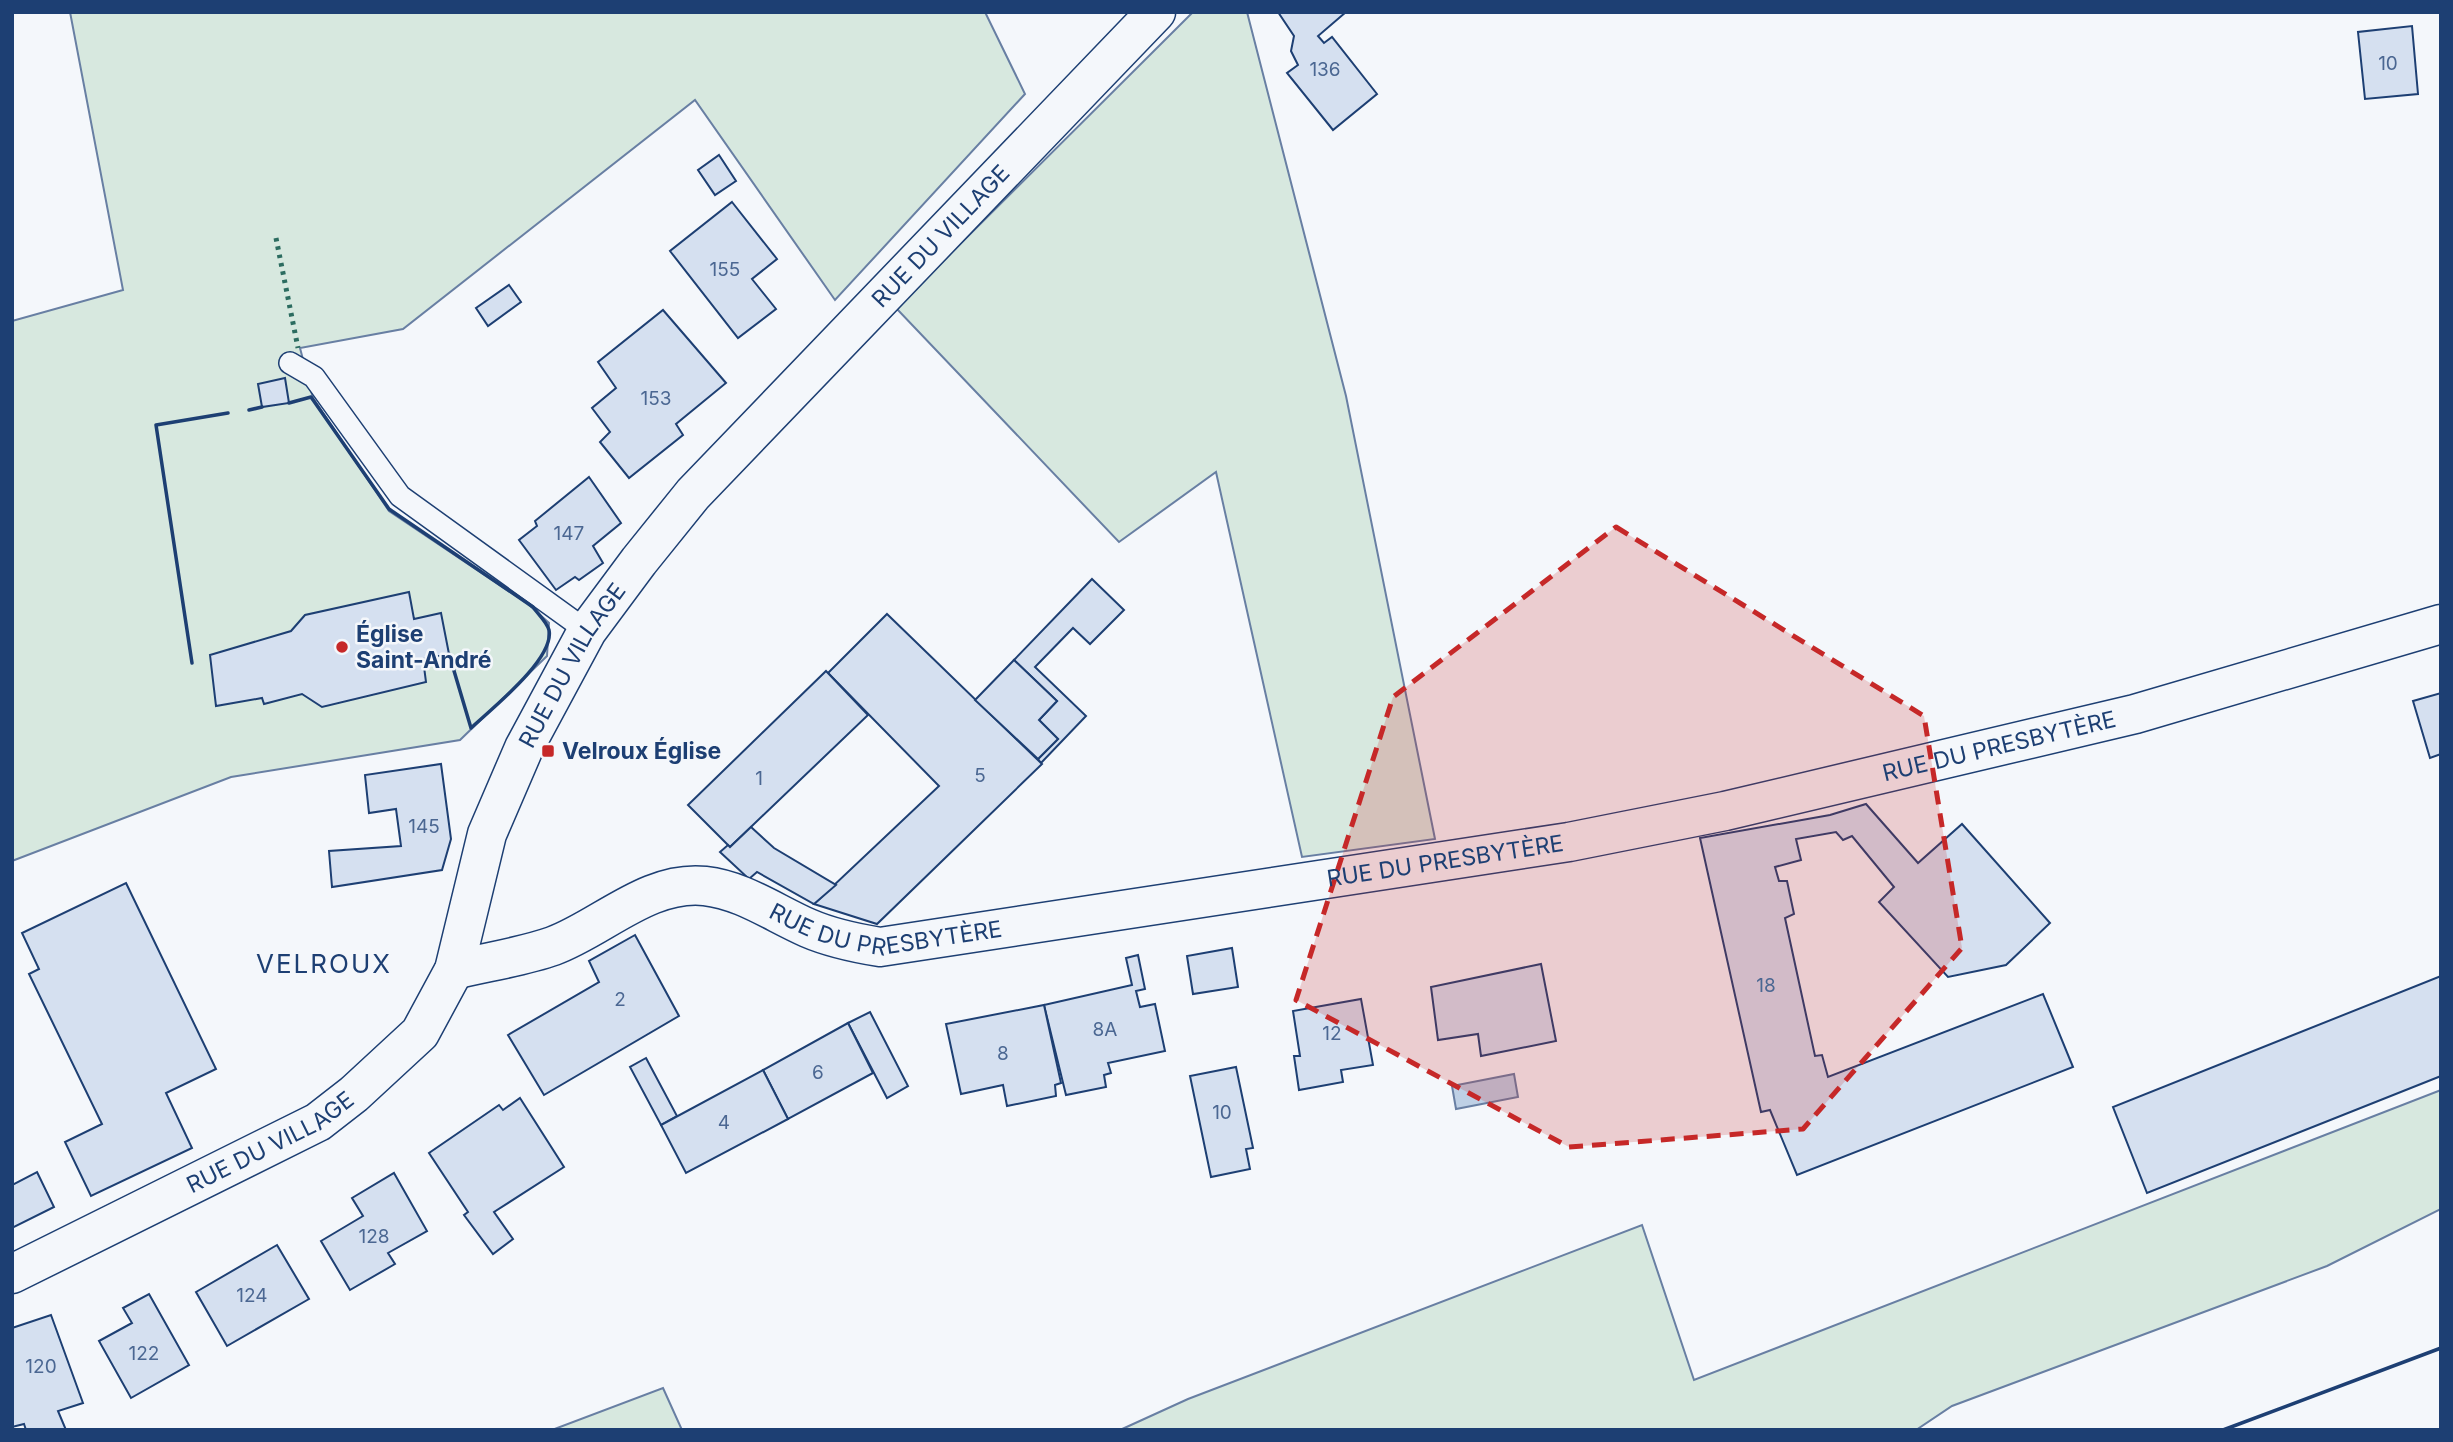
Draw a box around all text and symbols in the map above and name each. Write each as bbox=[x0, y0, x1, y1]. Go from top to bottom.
house number: 10 bbox=[2378, 52, 2398, 75]
house number: 136 bbox=[1309, 58, 1341, 81]
street label: RUE DU VILLAGE bbox=[866, 159, 1015, 313]
house number: 155 bbox=[710, 258, 740, 281]
house number: 153 bbox=[640, 387, 672, 410]
house number: 147 bbox=[554, 522, 584, 545]
street label: RUE DU VILLAGE bbox=[513, 578, 632, 753]
place label: Église Saint-André bbox=[356, 620, 491, 674]
marker: Église Saint-André bbox=[334, 639, 350, 655]
street label: RUE DU PRESBYTÈRE bbox=[1880, 705, 2119, 787]
place label: Velroux Église bbox=[562, 737, 721, 765]
marker: Velroux Église bbox=[540, 743, 556, 759]
house number: 5 bbox=[974, 764, 986, 787]
house number: 1 bbox=[755, 767, 763, 790]
house number: 145 bbox=[408, 815, 440, 838]
street label: RUE DU PRESBYTÈRE bbox=[1325, 829, 1565, 893]
street label: RUE DU PRESBYTÈRE bbox=[765, 897, 1004, 962]
district label: VELROUX bbox=[256, 948, 392, 979]
house number: 18 bbox=[1756, 974, 1776, 997]
house number: 2 bbox=[614, 988, 626, 1011]
house number: 8A bbox=[1093, 1018, 1117, 1041]
house number: 12 bbox=[1322, 1022, 1342, 1045]
house number: 8 bbox=[997, 1042, 1009, 1065]
house number: 6 bbox=[812, 1061, 824, 1084]
street label: RUE DU VILLAGE bbox=[182, 1085, 359, 1199]
house number: 10 bbox=[1212, 1101, 1232, 1124]
house number: 4 bbox=[718, 1111, 730, 1134]
house number: 128 bbox=[358, 1225, 390, 1248]
house number: 124 bbox=[236, 1284, 268, 1307]
house number: 122 bbox=[129, 1342, 159, 1365]
house number: 120 bbox=[25, 1355, 57, 1378]

